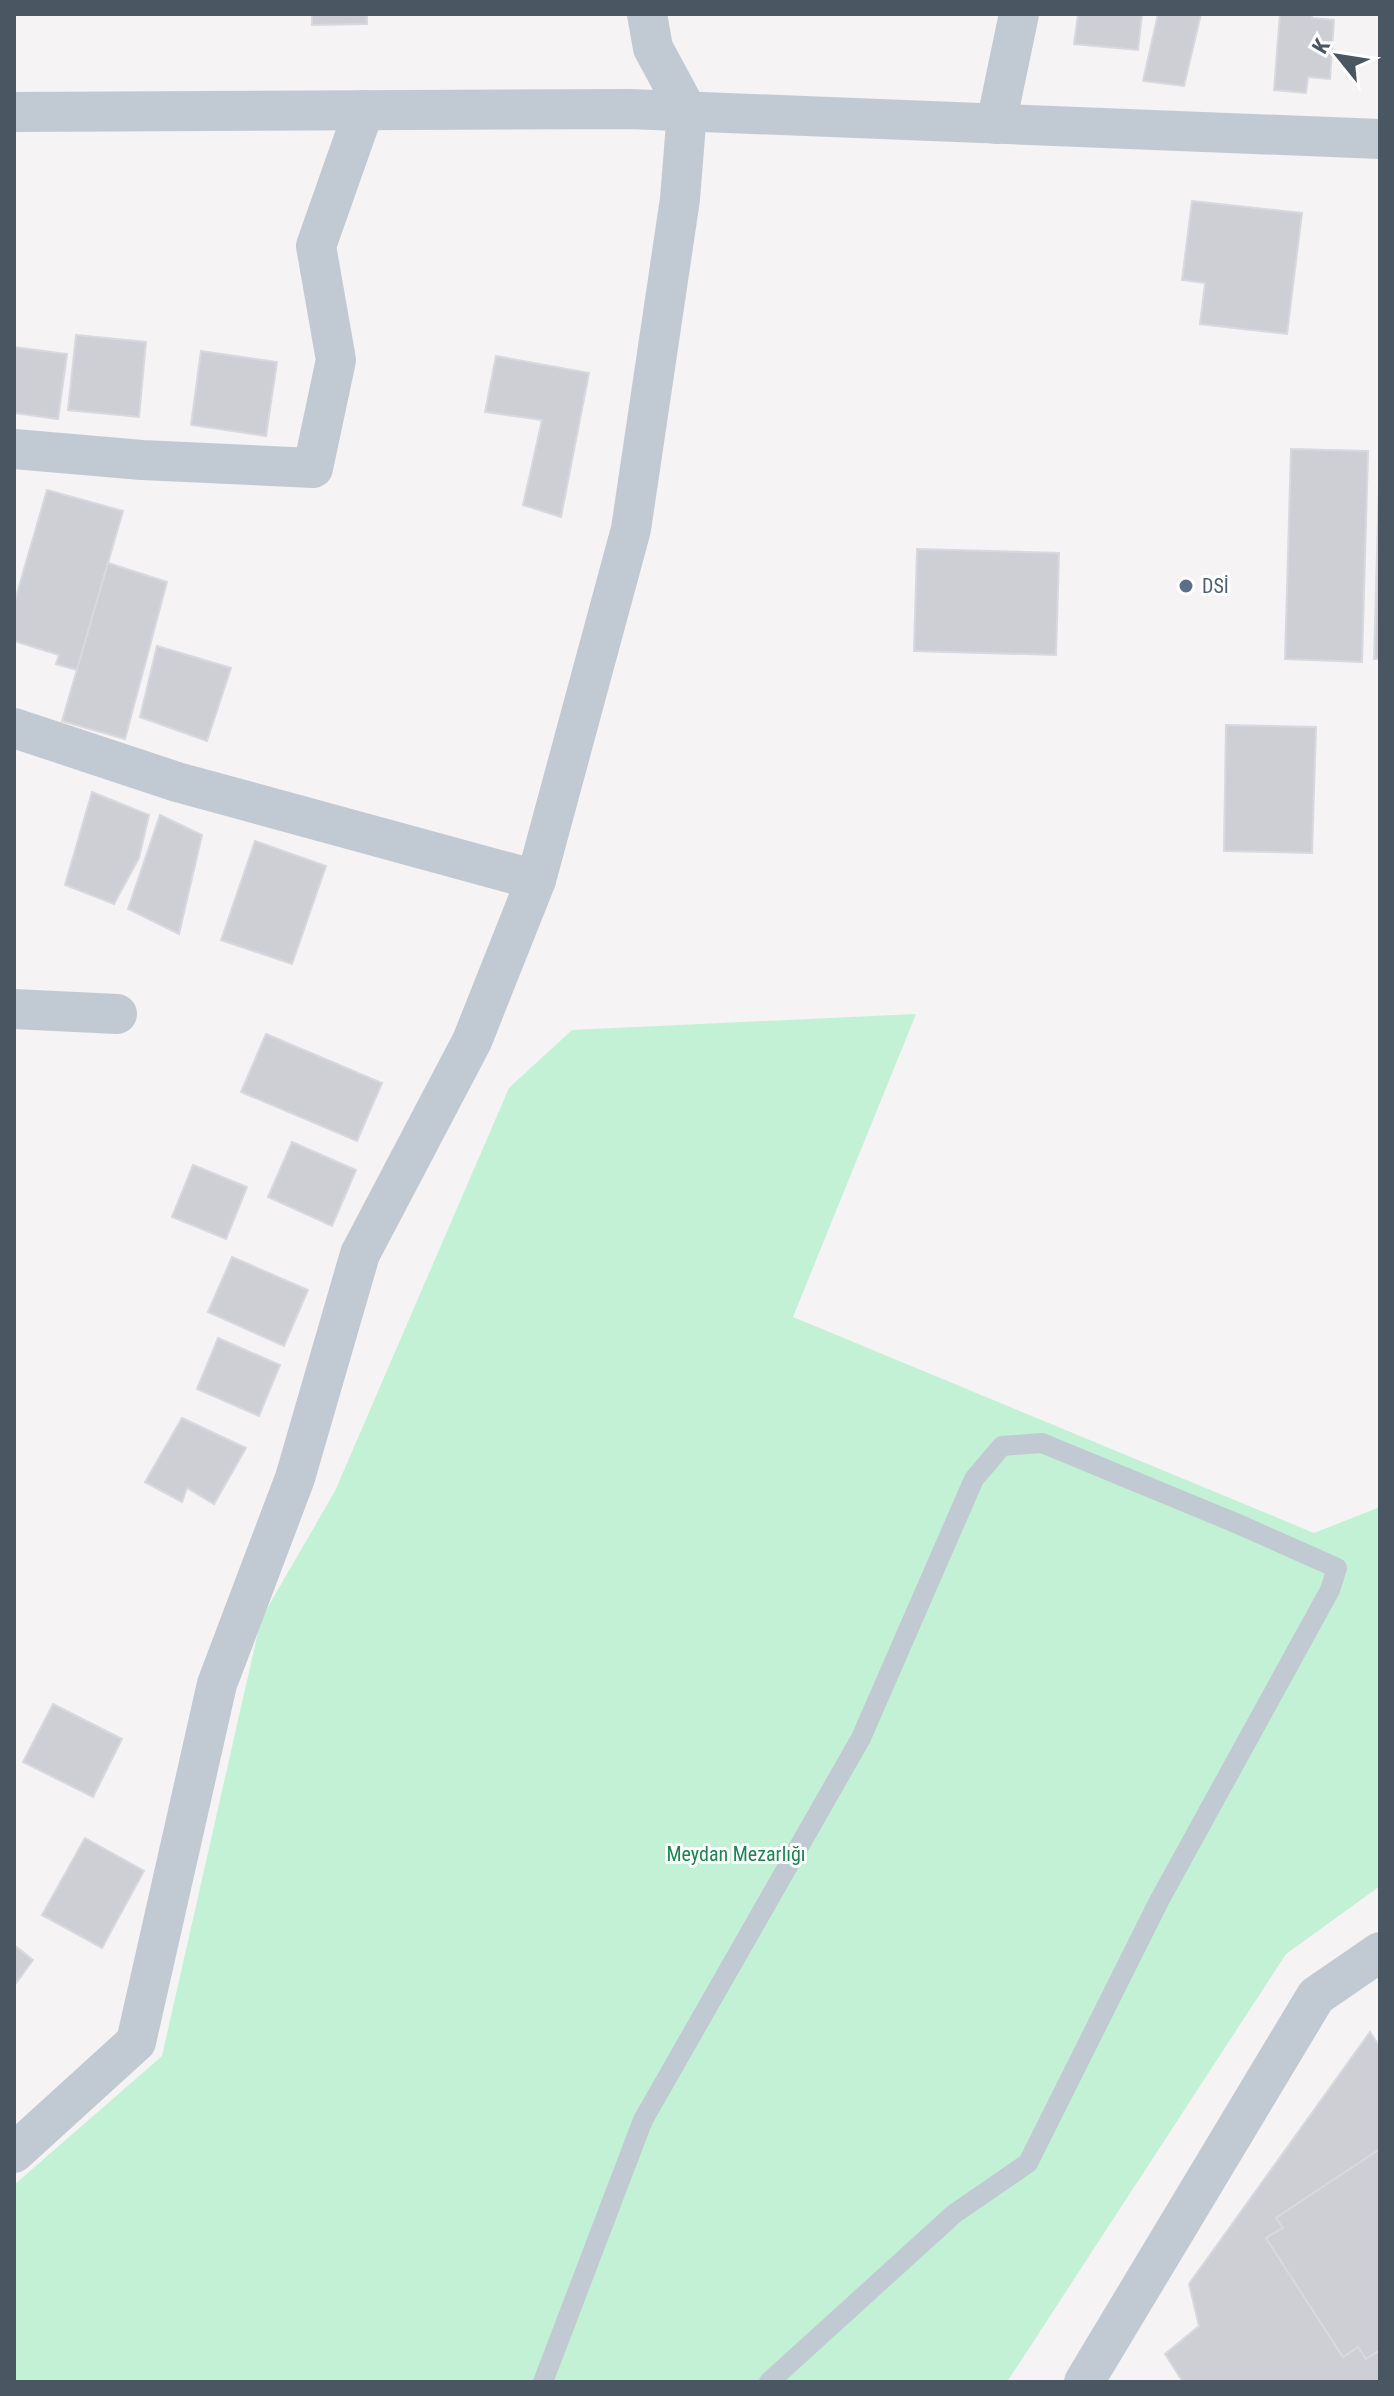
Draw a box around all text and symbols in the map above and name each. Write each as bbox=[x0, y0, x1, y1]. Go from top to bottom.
north arrow bbox=[1298, 16, 1378, 96]
text: K bbox=[1307, 34, 1335, 58]
place label: DSİ bbox=[1202, 574, 1229, 598]
marker: DSİ bbox=[1177, 577, 1195, 595]
park label: Meydan Mezarlığı bbox=[666, 1842, 806, 1866]

